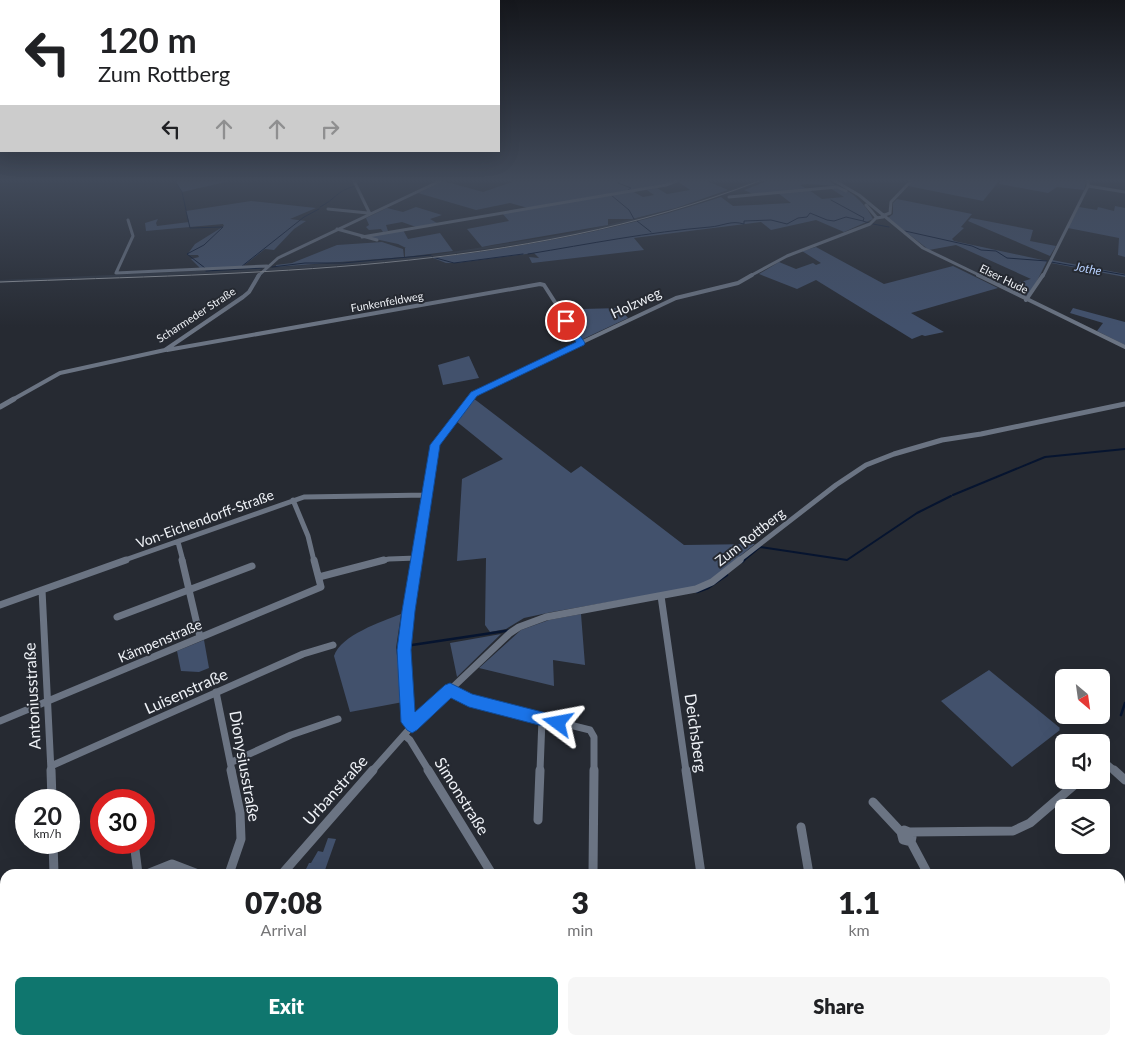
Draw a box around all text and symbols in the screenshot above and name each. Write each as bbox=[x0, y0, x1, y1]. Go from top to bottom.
text: 120 m bbox=[98, 18, 197, 60]
icon: left bbox=[15, 20, 80, 85]
text: Zum Rottberg bbox=[98, 60, 230, 87]
icon: left bbox=[157, 115, 185, 143]
icon: ahead bbox=[210, 115, 238, 143]
icon: ahead bbox=[263, 115, 291, 143]
icon: right bbox=[316, 115, 344, 143]
water label: Jothe bbox=[1072, 259, 1103, 278]
street label: Elser Hude bbox=[978, 261, 1031, 296]
street label: Scharmeder Straße bbox=[154, 284, 238, 345]
street label: Holzweg bbox=[608, 284, 664, 322]
street label: Funkenfeldweg bbox=[350, 289, 425, 314]
pin bbox=[545, 300, 587, 342]
icon: arrive bbox=[552, 307, 580, 335]
street label: Von-Eichendorff-Straße bbox=[134, 486, 276, 551]
street label: Zum Rottberg bbox=[711, 504, 788, 569]
street label: Kämpenstraße bbox=[115, 615, 204, 666]
street label: Antoniusstraße bbox=[19, 642, 44, 750]
street label: Luisenstraße bbox=[141, 664, 230, 717]
north arrow bbox=[1055, 669, 1110, 724]
map controls bbox=[1055, 669, 1110, 854]
street label: Deichsberg bbox=[682, 692, 711, 773]
position arrow bbox=[531, 696, 583, 748]
street label: Dionysiusstraße bbox=[226, 709, 265, 823]
button: sound bbox=[1055, 734, 1110, 789]
street label: Urbanstraße bbox=[298, 751, 371, 828]
street label: Simonstraße bbox=[431, 754, 494, 838]
speed limit sign: 30 bbox=[90, 789, 155, 854]
button: layers bbox=[1055, 799, 1110, 854]
text: 20 bbox=[33, 800, 62, 830]
text: km/h bbox=[33, 826, 62, 841]
text: 07:08 bbox=[245, 884, 322, 920]
text: 3 bbox=[572, 884, 589, 920]
text: 1.1 bbox=[838, 884, 880, 920]
text: Arrival bbox=[261, 920, 307, 939]
text: min bbox=[567, 920, 593, 939]
text: km bbox=[848, 920, 870, 939]
button: Exit bbox=[15, 977, 558, 1035]
button: Share bbox=[568, 977, 1110, 1035]

